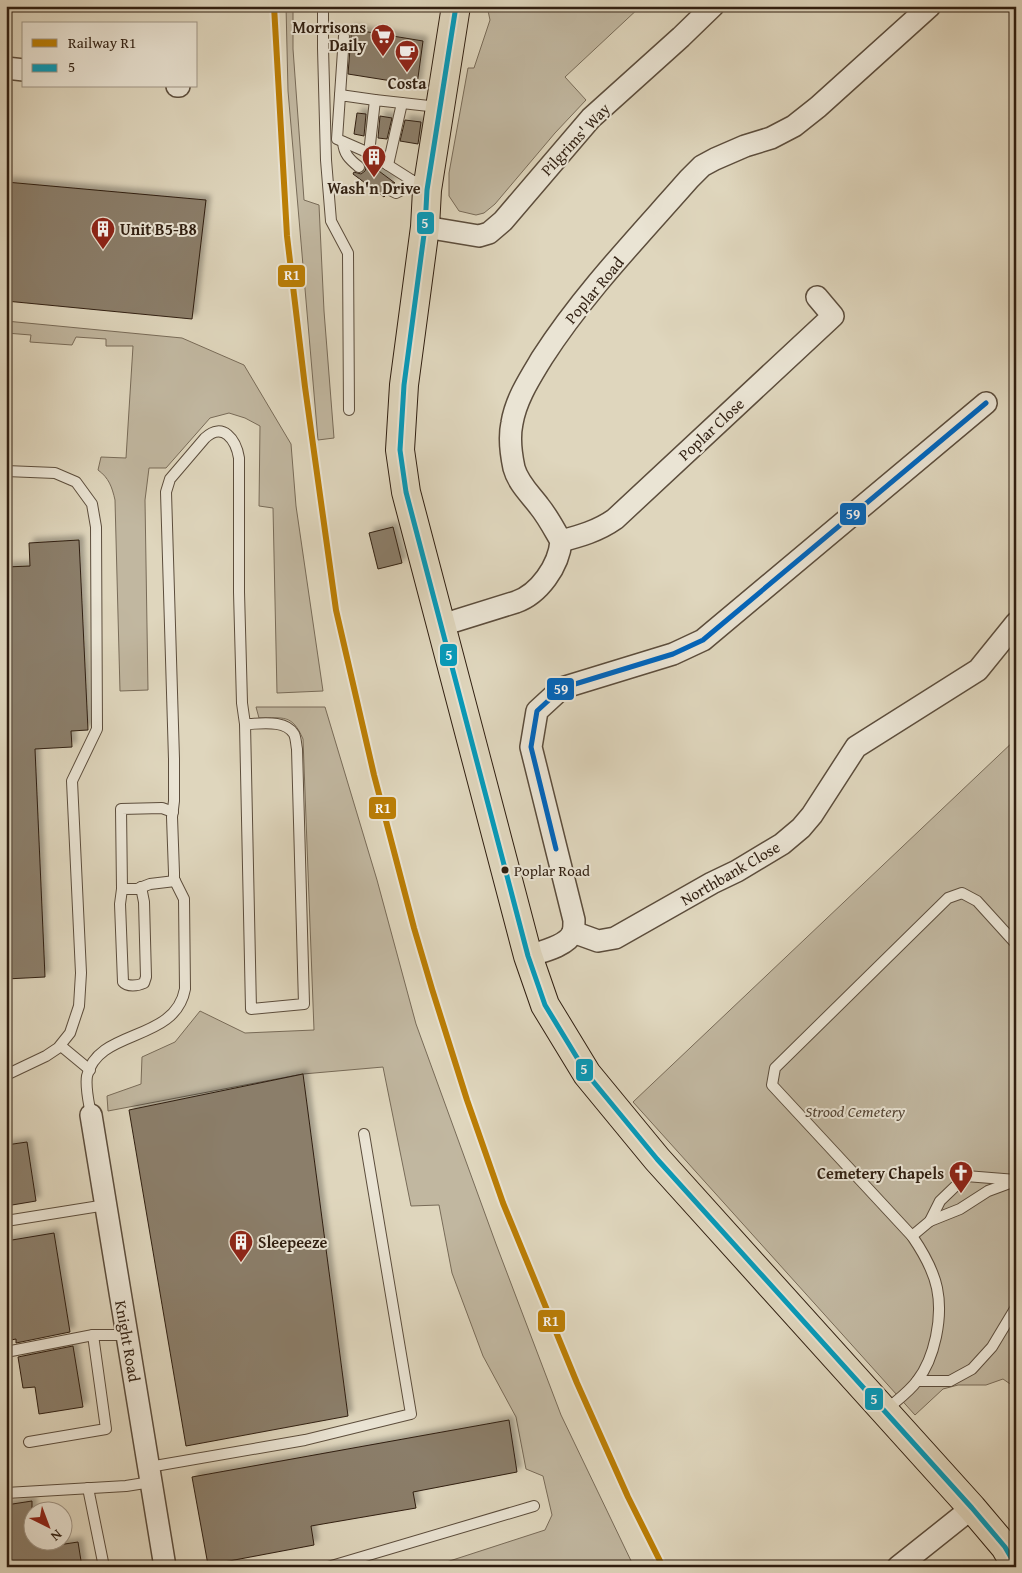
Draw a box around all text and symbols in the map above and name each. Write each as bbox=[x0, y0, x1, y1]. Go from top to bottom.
place label: Morrisons Daily bbox=[292, 15, 367, 57]
legend bbox=[22, 22, 198, 88]
supermarket icon: Morrisons Daily bbox=[370, 23, 396, 57]
text: Railway R1 bbox=[68, 32, 136, 53]
cafe icon: Costa bbox=[394, 39, 420, 73]
text: 5 bbox=[68, 56, 75, 77]
place label: Costa bbox=[388, 71, 427, 95]
street label: Pilgrims' Way bbox=[535, 97, 615, 181]
building icon: Wash'n Drive bbox=[361, 144, 387, 178]
place label: Wash'n Drive bbox=[327, 176, 421, 200]
line badge: 5 bbox=[416, 211, 435, 235]
text: 5 bbox=[421, 213, 429, 233]
building icon: Unit B5-B8 bbox=[90, 216, 116, 250]
place label: Unit B5-B8 bbox=[120, 217, 197, 241]
street label: Poplar Road bbox=[559, 251, 630, 329]
line badge: R1 bbox=[277, 264, 306, 288]
text: R1 bbox=[284, 265, 300, 285]
street label: Poplar Close bbox=[673, 392, 749, 466]
line badge: 59 bbox=[839, 502, 867, 526]
text: 59 bbox=[846, 504, 860, 524]
line badge: 5 bbox=[439, 643, 458, 667]
text: 5 bbox=[445, 645, 453, 665]
line badge: 59 bbox=[546, 677, 575, 701]
text: 59 bbox=[554, 679, 568, 699]
line badge: R1 bbox=[368, 796, 397, 820]
text: R1 bbox=[375, 798, 391, 818]
street label: Northbank Close bbox=[676, 835, 784, 911]
place label: Poplar Road bbox=[514, 860, 590, 881]
marker: Poplar Road bbox=[500, 865, 510, 875]
line badge: 5 bbox=[575, 1058, 594, 1082]
text: 5 bbox=[580, 1059, 588, 1079]
park label: Strood Cemetery bbox=[805, 1099, 906, 1123]
church icon: Cemetery Chapels bbox=[948, 1160, 974, 1194]
place label: Cemetery Chapels bbox=[817, 1161, 944, 1185]
building icon: Sleepeeze bbox=[228, 1229, 254, 1263]
place label: Sleepeeze bbox=[258, 1230, 328, 1254]
street label: Knight Road bbox=[109, 1298, 147, 1384]
line badge: R1 bbox=[537, 1309, 566, 1333]
text: R1 bbox=[543, 1311, 559, 1331]
line badge: 5 bbox=[864, 1387, 884, 1411]
text: 5 bbox=[870, 1389, 878, 1409]
north arrow bbox=[22, 1500, 72, 1550]
text: N bbox=[46, 1525, 67, 1547]

